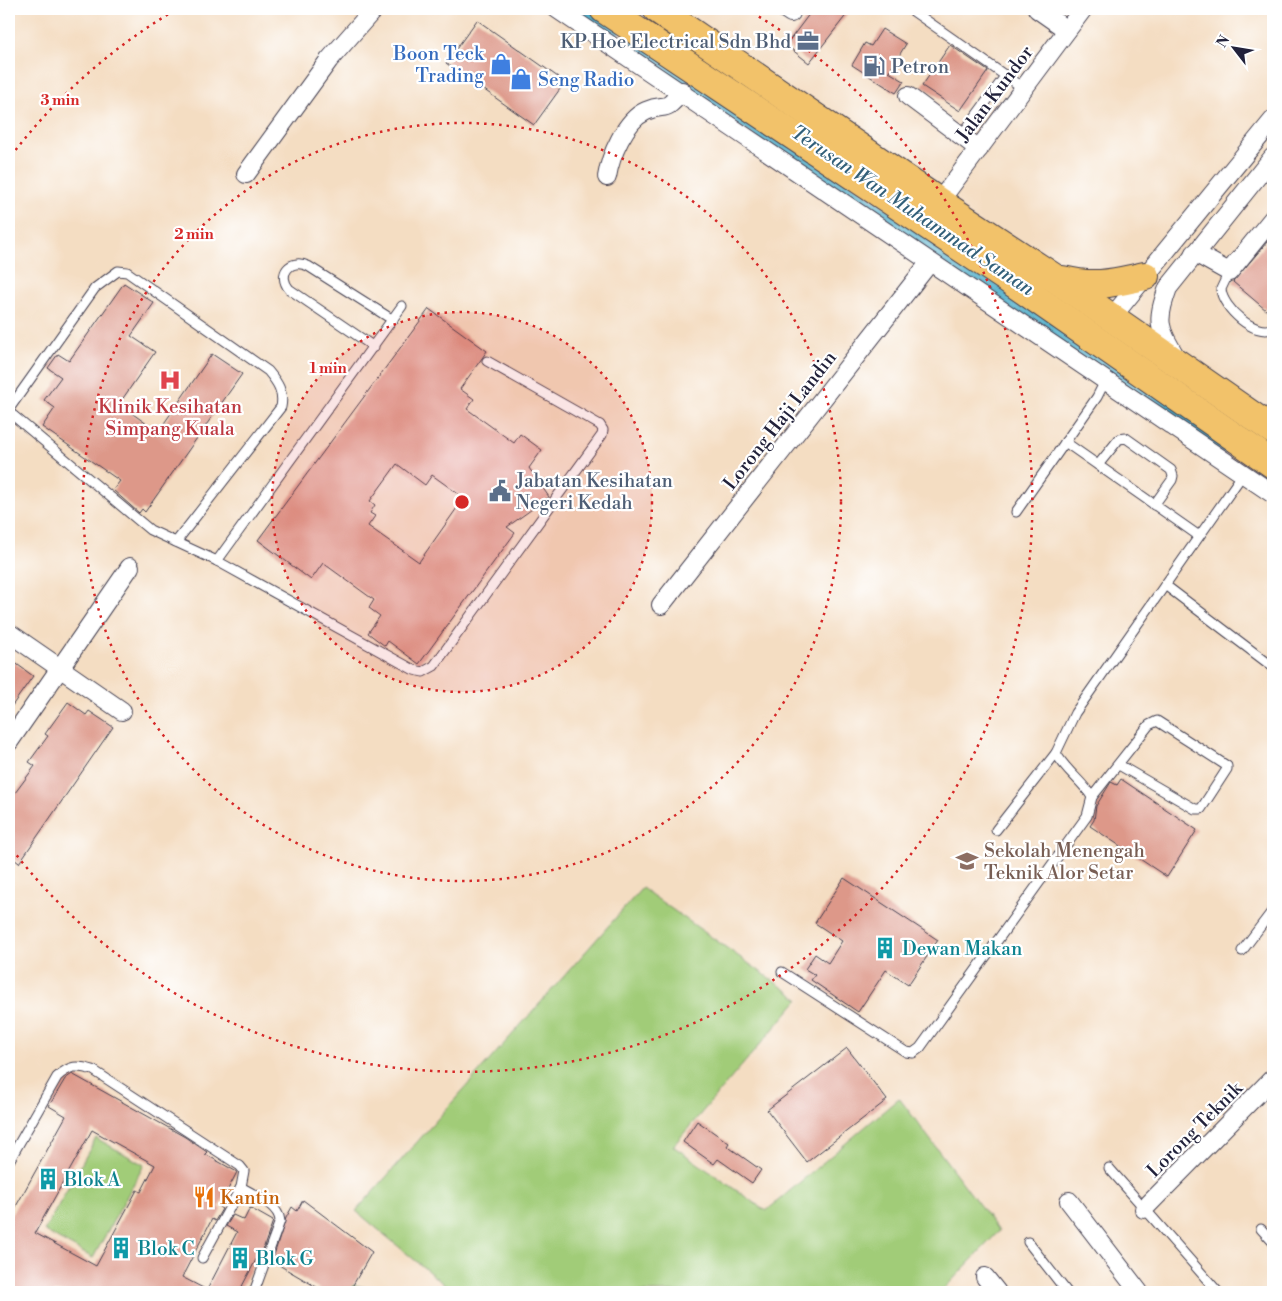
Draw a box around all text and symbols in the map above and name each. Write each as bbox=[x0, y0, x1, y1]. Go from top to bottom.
north arrow bbox=[1210, 22, 1260, 72]
office icon: KP Hoe Electrical Sdn Bhd bbox=[795, 28, 821, 54]
place label: KP Hoe Electrical Sdn Bhd bbox=[560, 30, 791, 54]
text: N bbox=[1213, 32, 1234, 51]
street label: Jalan Kundor bbox=[950, 41, 1039, 147]
place label: Boon Teck Trading bbox=[392, 42, 485, 88]
shop icon: Boon Teck Trading bbox=[488, 51, 514, 77]
fuel station icon: Petron bbox=[861, 53, 887, 79]
place label: Petron bbox=[891, 55, 949, 79]
shop icon: Seng Radio bbox=[508, 66, 534, 92]
place label: Seng Radio bbox=[538, 68, 635, 92]
text: 3 min bbox=[40, 91, 80, 110]
water label: Terusan Wan Muhammad Saman bbox=[786, 120, 1039, 303]
text: 2 min bbox=[174, 225, 214, 244]
street label: Lorong Haji Landin bbox=[718, 346, 842, 495]
text: 1 min bbox=[309, 359, 347, 378]
hospital icon: Klinik Kesihatan Simpang Kuala bbox=[157, 367, 183, 393]
place label: Klinik Kesihatan Simpang Kuala bbox=[98, 395, 242, 441]
place label: Jabatan Kesihatan Negeri Kedah bbox=[515, 469, 673, 515]
public building icon: Jabatan Kesihatan Negeri Kedah bbox=[487, 478, 513, 504]
centre of rings bbox=[453, 493, 471, 511]
place label: Sekolah Menengah Teknik Alor Setar bbox=[984, 839, 1145, 885]
school or university icon: Sekolah Menengah Teknik Alor Setar bbox=[954, 848, 980, 874]
building icon: Dewan Makan bbox=[872, 935, 898, 961]
place label: Dewan Makan bbox=[902, 937, 1022, 961]
street label: Lorong Teknik bbox=[1142, 1076, 1248, 1183]
building icon: Blok A bbox=[35, 1166, 61, 1192]
place label: Blok A bbox=[63, 1168, 121, 1192]
restaurant icon: Kantin bbox=[191, 1184, 217, 1210]
place label: Kantin bbox=[220, 1186, 280, 1210]
building icon: Blok C bbox=[108, 1235, 134, 1261]
place label: Blok C bbox=[137, 1237, 195, 1261]
building icon: Blok G bbox=[227, 1245, 253, 1271]
place label: Blok G bbox=[255, 1247, 314, 1271]

